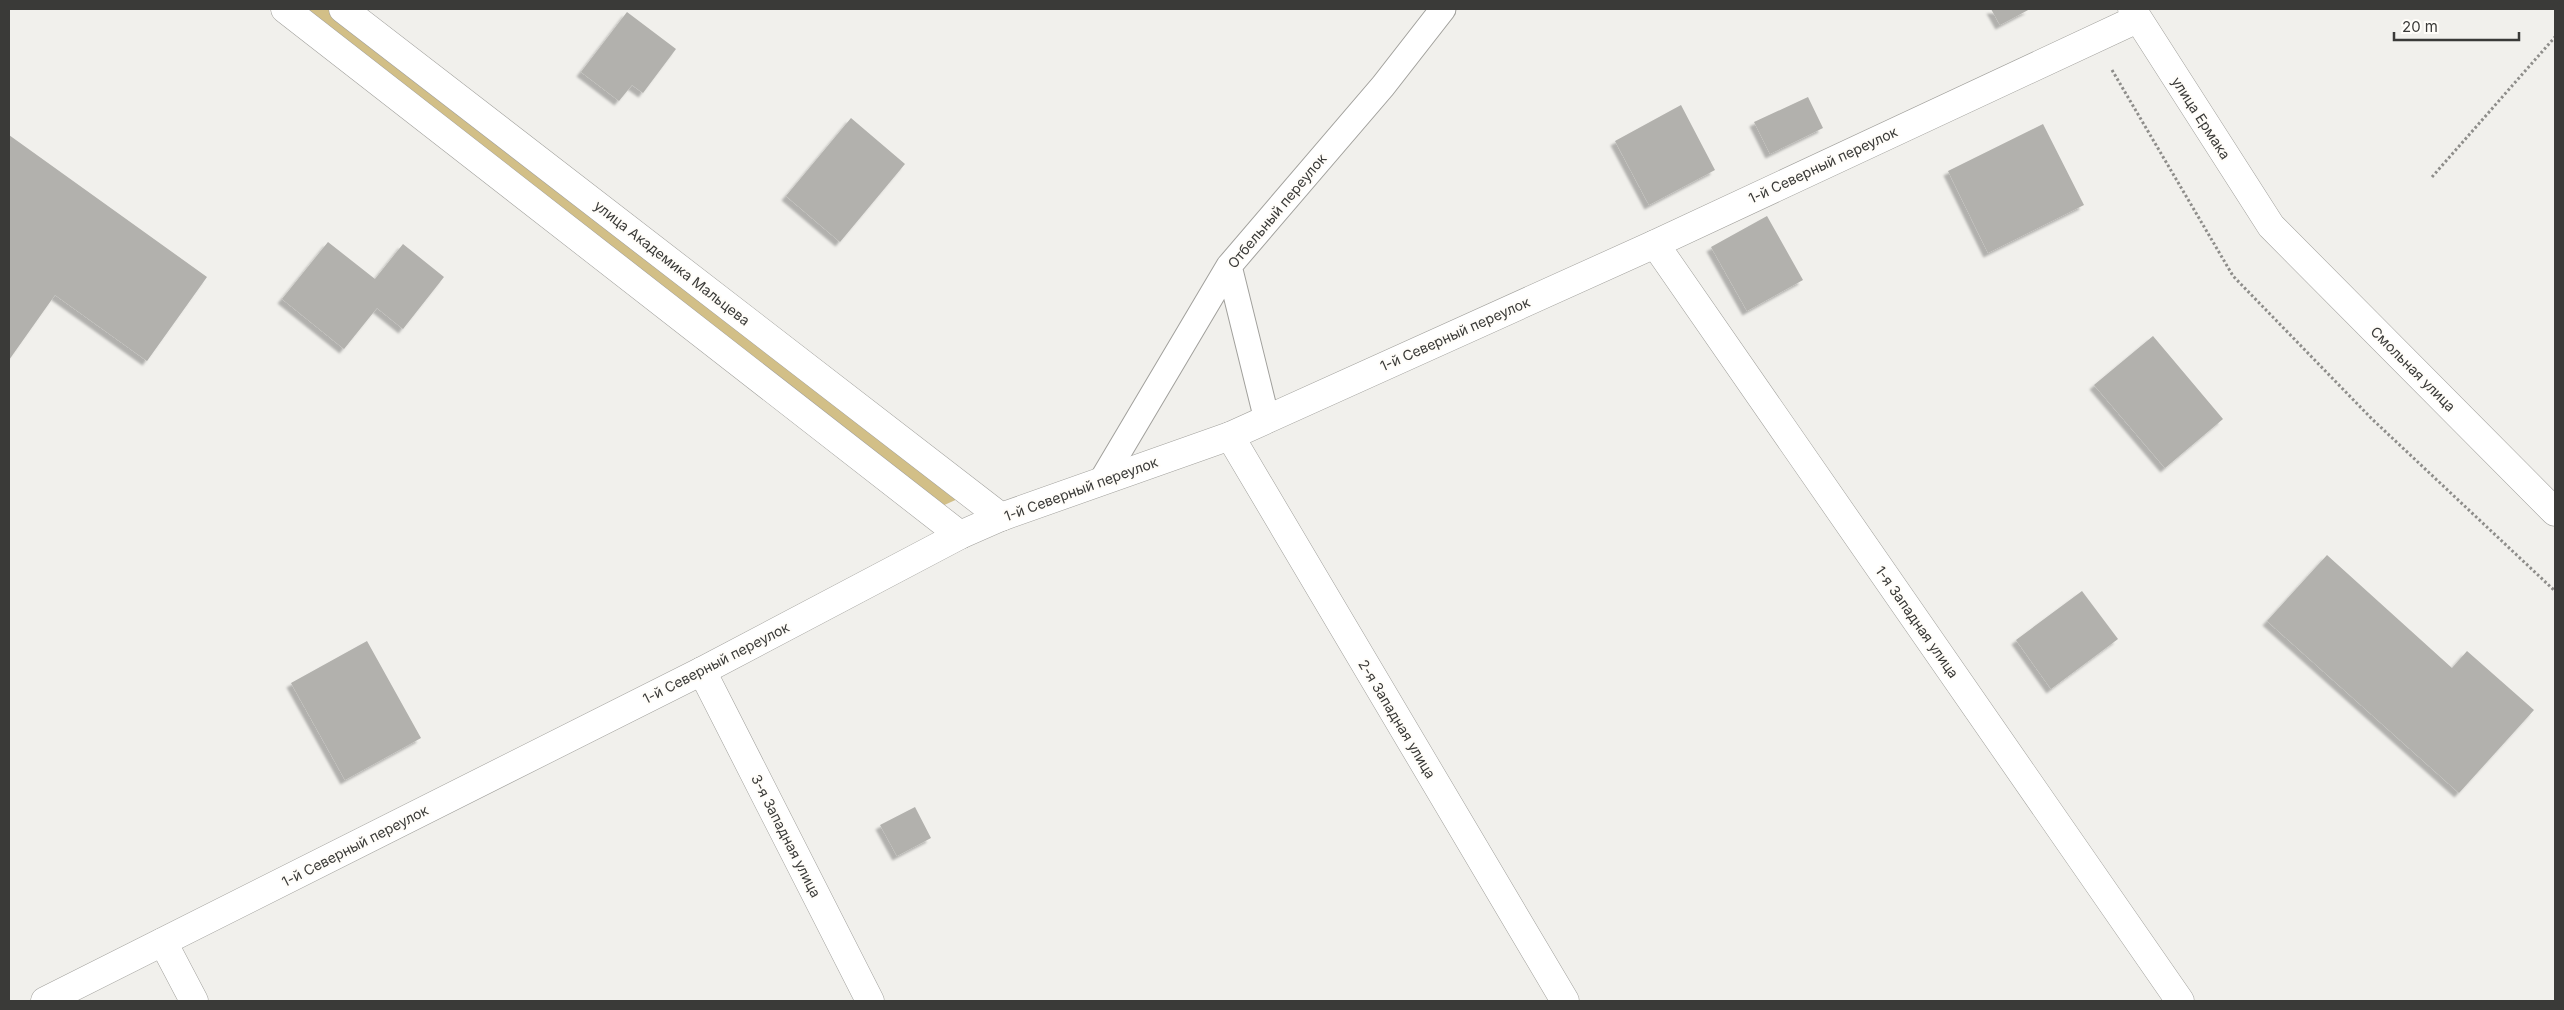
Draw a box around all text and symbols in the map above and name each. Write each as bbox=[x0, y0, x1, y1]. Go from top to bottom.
scale bar bbox=[2394, 10, 2519, 42]
text: 20 m bbox=[2402, 17, 2438, 36]
street label: улица Ермака bbox=[2168, 73, 2234, 162]
street label: 1-й Северный переулок bbox=[1746, 122, 1900, 207]
street label: Отбельный переулок bbox=[1224, 150, 1330, 271]
street label: улица Академика Мальцева bbox=[591, 197, 754, 329]
street label: 1-й Северный переулок bbox=[1377, 293, 1533, 374]
street label: Смольная улица bbox=[2367, 323, 2459, 415]
street label: 1-й Северный переулок bbox=[1002, 453, 1160, 524]
street label: 1-я Западная улица bbox=[1872, 562, 1962, 681]
street label: 1-й Северный переулок bbox=[640, 618, 792, 707]
street label: 2-я Западная улица bbox=[1355, 656, 1440, 781]
street label: 3-я Западная улица bbox=[748, 771, 825, 900]
street label: 1-й Северный переулок bbox=[279, 801, 431, 890]

